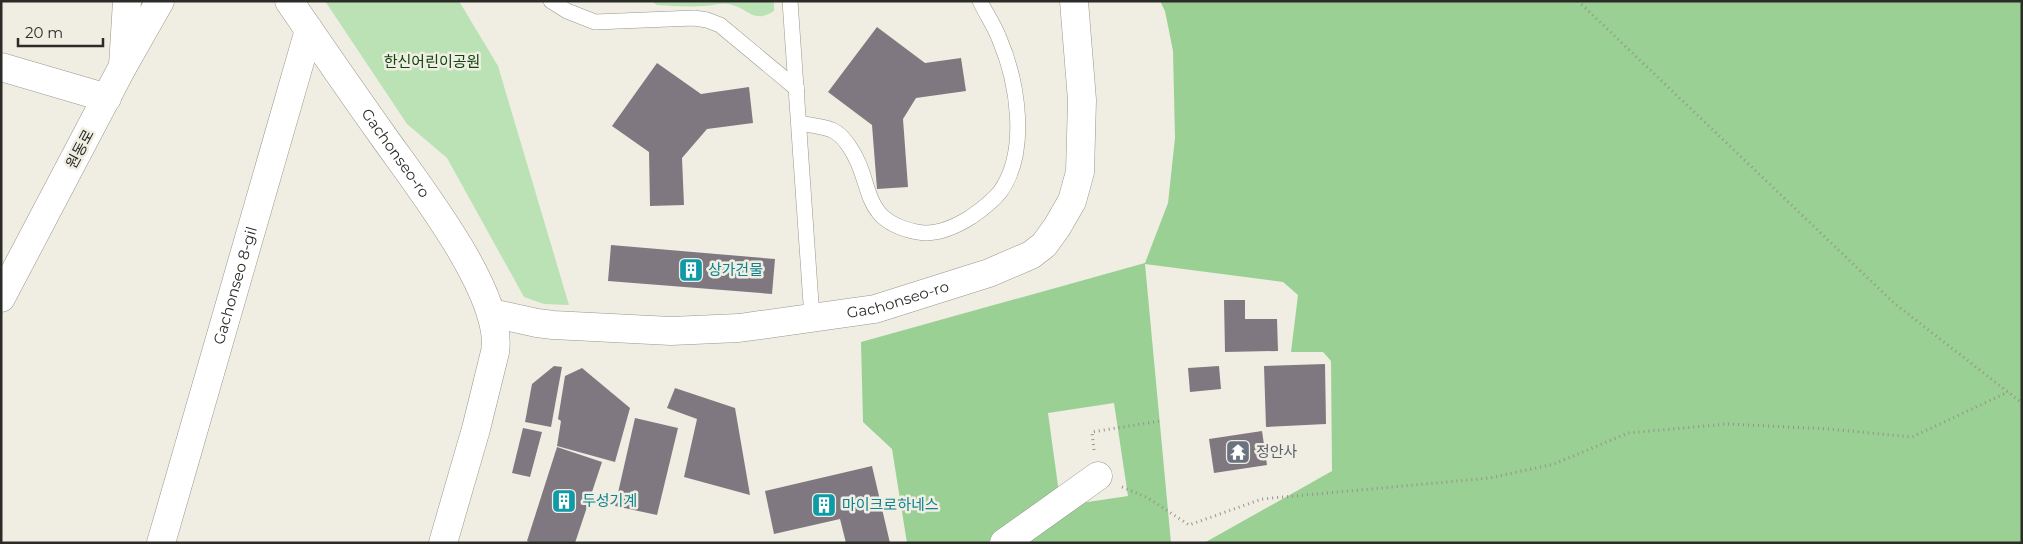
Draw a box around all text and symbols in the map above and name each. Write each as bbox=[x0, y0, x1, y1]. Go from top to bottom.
scale bar bbox=[18, 15, 102, 47]
text: 20 m bbox=[25, 23, 63, 42]
park label: 한신어린이공원 bbox=[384, 52, 480, 71]
street label: Gachonseo-ro bbox=[358, 105, 434, 201]
street label: 원동로 bbox=[61, 126, 98, 172]
street label: Gachonseo 8-gil bbox=[209, 224, 261, 347]
building icon: 상가건물 bbox=[678, 257, 704, 283]
place label: 상가건물 bbox=[708, 260, 763, 279]
street label: Gachonseo-ro bbox=[845, 276, 951, 322]
temple icon: 정안사 bbox=[1225, 439, 1251, 465]
place label: 정안사 bbox=[1256, 442, 1298, 461]
building icon: 두성기계 bbox=[551, 488, 577, 514]
place label: 두성기계 bbox=[582, 491, 637, 510]
building icon: 마이크로하네스 bbox=[811, 492, 837, 518]
place label: 마이크로하네스 bbox=[842, 495, 939, 514]

